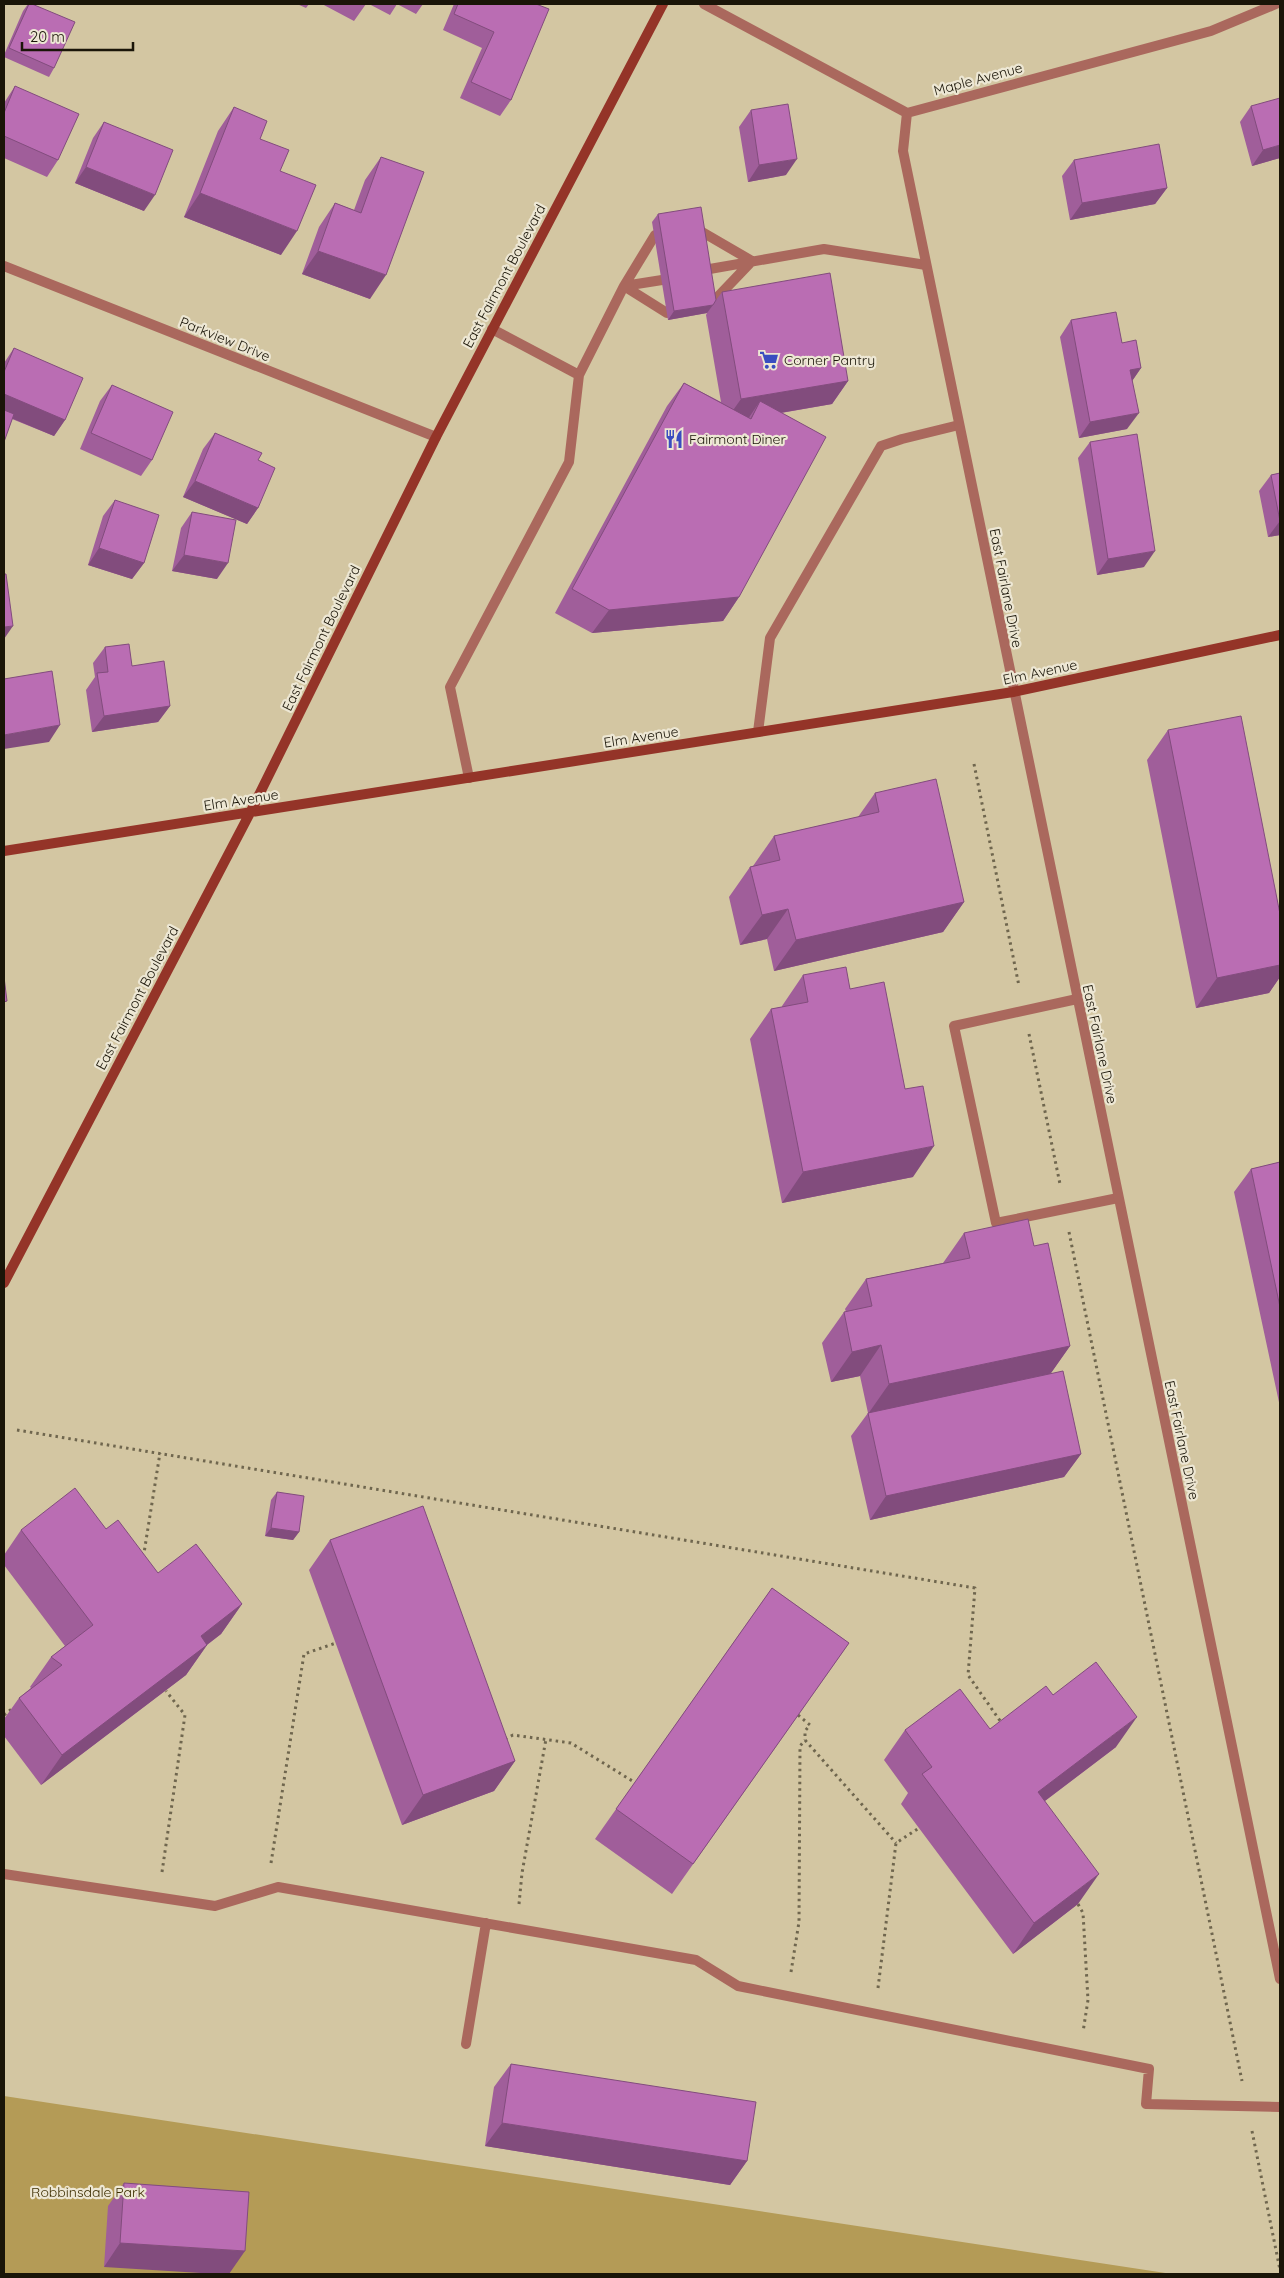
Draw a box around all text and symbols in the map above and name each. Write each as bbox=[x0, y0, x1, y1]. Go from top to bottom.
scale bar bbox=[22, 20, 134, 52]
text: 20 m bbox=[30, 27, 65, 46]
street label: Maple Avenue bbox=[932, 58, 1024, 100]
street label: East Fairmont Boulevard bbox=[459, 201, 549, 351]
street label: Parkview Drive bbox=[177, 313, 273, 365]
supermarket icon: Corner Pantry bbox=[758, 349, 780, 371]
place label: Corner Pantry bbox=[784, 351, 875, 369]
restaurant icon: Fairmont Diner bbox=[663, 428, 685, 450]
place label: Fairmont Diner bbox=[689, 430, 786, 448]
street label: East Fairlane Drive bbox=[986, 527, 1026, 649]
street label: East Fairmont Boulevard bbox=[278, 562, 364, 714]
street label: Elm Avenue bbox=[1001, 655, 1079, 689]
street label: Elm Avenue bbox=[602, 722, 680, 752]
street label: Elm Avenue bbox=[202, 785, 280, 815]
street label: East Fairmont Boulevard bbox=[92, 923, 182, 1073]
street label: East Fairlane Drive bbox=[1079, 983, 1121, 1105]
street label: East Fairlane Drive bbox=[1161, 1379, 1203, 1501]
park label: Robbinsdale Park bbox=[31, 2183, 145, 2201]

